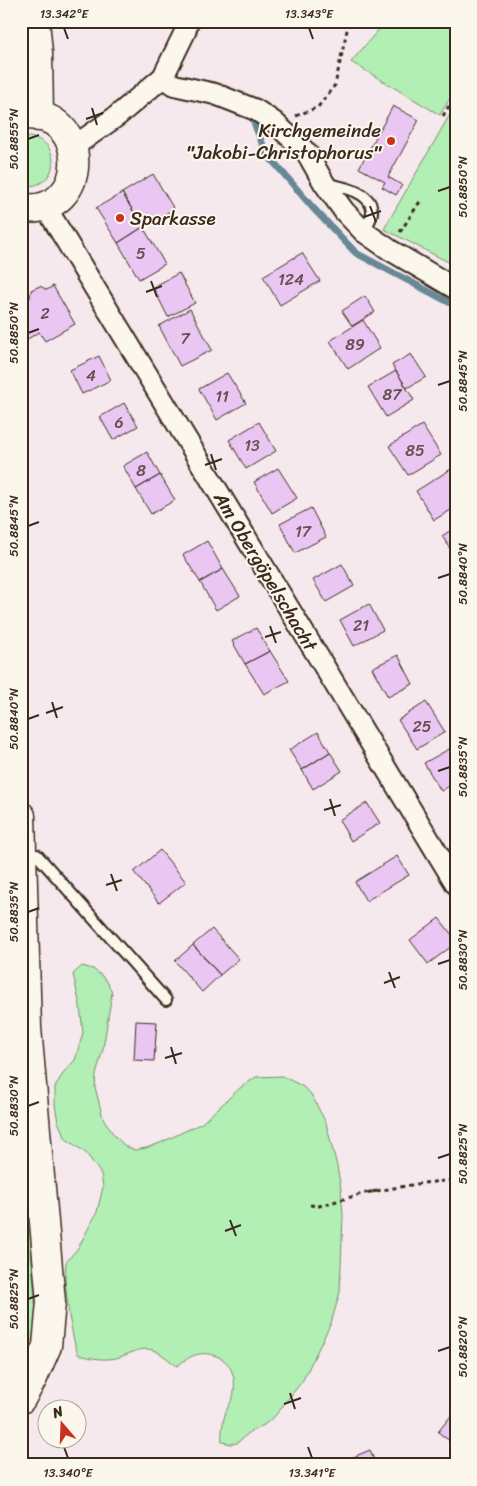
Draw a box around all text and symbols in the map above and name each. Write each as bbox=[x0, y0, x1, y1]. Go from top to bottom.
text: 13.342°E bbox=[40, 3, 89, 25]
text: 13.343°E bbox=[285, 3, 334, 25]
text: 50.8855°N bbox=[3, 108, 25, 170]
place label: Kirchgemeinde "Jakobi-Christophorus" bbox=[186, 114, 382, 169]
marker: Kirchgemeinde "Jakobi-Christophorus" bbox=[385, 135, 397, 147]
text: 50.8850°N bbox=[452, 156, 474, 218]
place label: Sparkasse bbox=[130, 202, 216, 235]
marker: Sparkasse bbox=[114, 212, 126, 224]
house number: 5 bbox=[136, 239, 146, 268]
house number: 124 bbox=[278, 265, 304, 294]
house number: 2 bbox=[40, 299, 50, 328]
text: 50.8850°N bbox=[3, 302, 25, 364]
house number: 7 bbox=[180, 324, 190, 353]
house number: 89 bbox=[345, 330, 365, 359]
text: 50.8845°N bbox=[452, 350, 474, 412]
house number: 4 bbox=[86, 361, 96, 390]
house number: 87 bbox=[383, 380, 402, 409]
house number: 11 bbox=[215, 382, 229, 411]
house number: 6 bbox=[114, 408, 124, 437]
house number: 13 bbox=[244, 431, 260, 460]
house number: 85 bbox=[405, 436, 425, 465]
house number: 8 bbox=[136, 456, 146, 485]
street label: Am Obergöpelschacht bbox=[204, 484, 327, 659]
text: 50.8845°N bbox=[3, 495, 25, 557]
house number: 17 bbox=[295, 517, 312, 546]
text: 50.8840°N bbox=[452, 543, 474, 605]
house number: 21 bbox=[353, 611, 369, 640]
text: 50.8840°N bbox=[3, 688, 25, 750]
house number: 25 bbox=[412, 712, 432, 741]
text: 50.8835°N bbox=[452, 736, 474, 797]
text: 50.8835°N bbox=[3, 881, 25, 942]
text: 50.8830°N bbox=[452, 929, 474, 990]
text: 50.8830°N bbox=[3, 1075, 25, 1136]
text: 50.8825°N bbox=[452, 1123, 474, 1184]
text: 50.8825°N bbox=[3, 1268, 25, 1329]
text: 50.8820°N bbox=[452, 1316, 474, 1377]
north arrow bbox=[38, 1398, 88, 1448]
text: N bbox=[48, 1399, 67, 1426]
text: 13.340°E bbox=[44, 1462, 94, 1484]
text: 13.341°E bbox=[289, 1462, 337, 1484]

